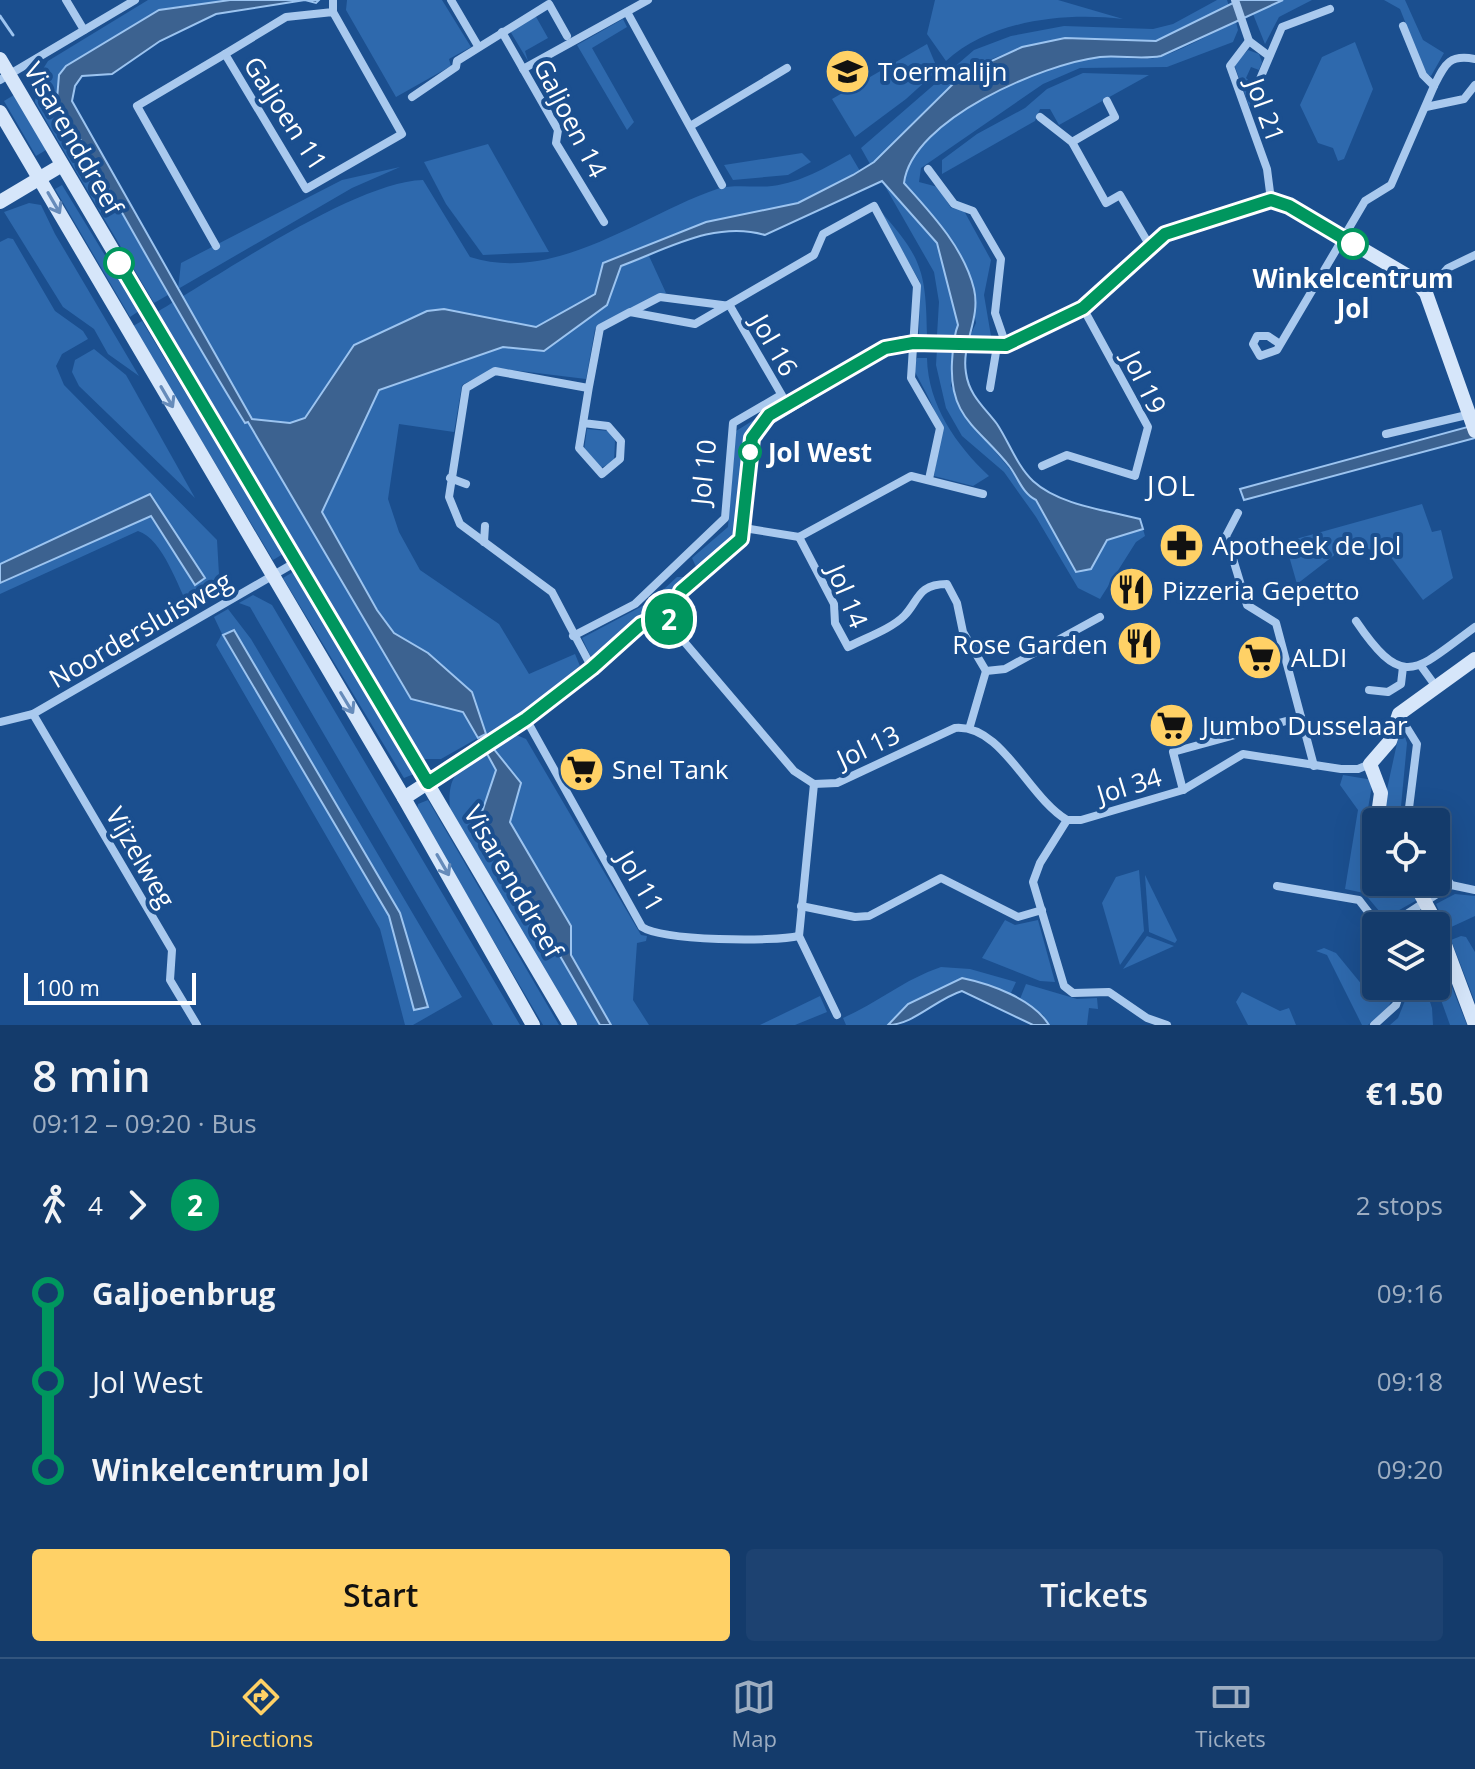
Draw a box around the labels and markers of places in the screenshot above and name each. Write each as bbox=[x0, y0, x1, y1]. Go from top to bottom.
school or university icon: Toermalijn bbox=[823, 47, 871, 95]
place label: Toermalijn bbox=[878, 53, 1007, 89]
marker: Winkelcentrum Jol bbox=[1338, 229, 1368, 259]
unlabelled marker bbox=[104, 248, 134, 278]
place label: Winkelcentrum Jol bbox=[1252, 260, 1454, 326]
place label: Jol West bbox=[766, 434, 872, 470]
marker: Jol West bbox=[739, 441, 761, 463]
pharmacy icon: Apotheek de Jol bbox=[1157, 521, 1205, 569]
place label: Apotheek de Jol bbox=[1212, 527, 1401, 563]
restaurant icon: Pizzeria Gepetto bbox=[1107, 566, 1155, 614]
place label: Pizzeria Gepetto bbox=[1162, 572, 1360, 608]
restaurant icon: Rose Garden bbox=[1115, 620, 1163, 668]
place label: Rose Garden bbox=[952, 626, 1108, 662]
supermarket icon: ALDI bbox=[1236, 633, 1284, 681]
place label: ALDI bbox=[1291, 639, 1347, 675]
supermarket icon: Jumbo Dusselaar bbox=[1147, 701, 1195, 749]
place label: Jumbo Dusselaar bbox=[1199, 707, 1408, 743]
supermarket icon: Snel Tank bbox=[557, 745, 605, 793]
place label: Snel Tank bbox=[612, 751, 729, 787]

